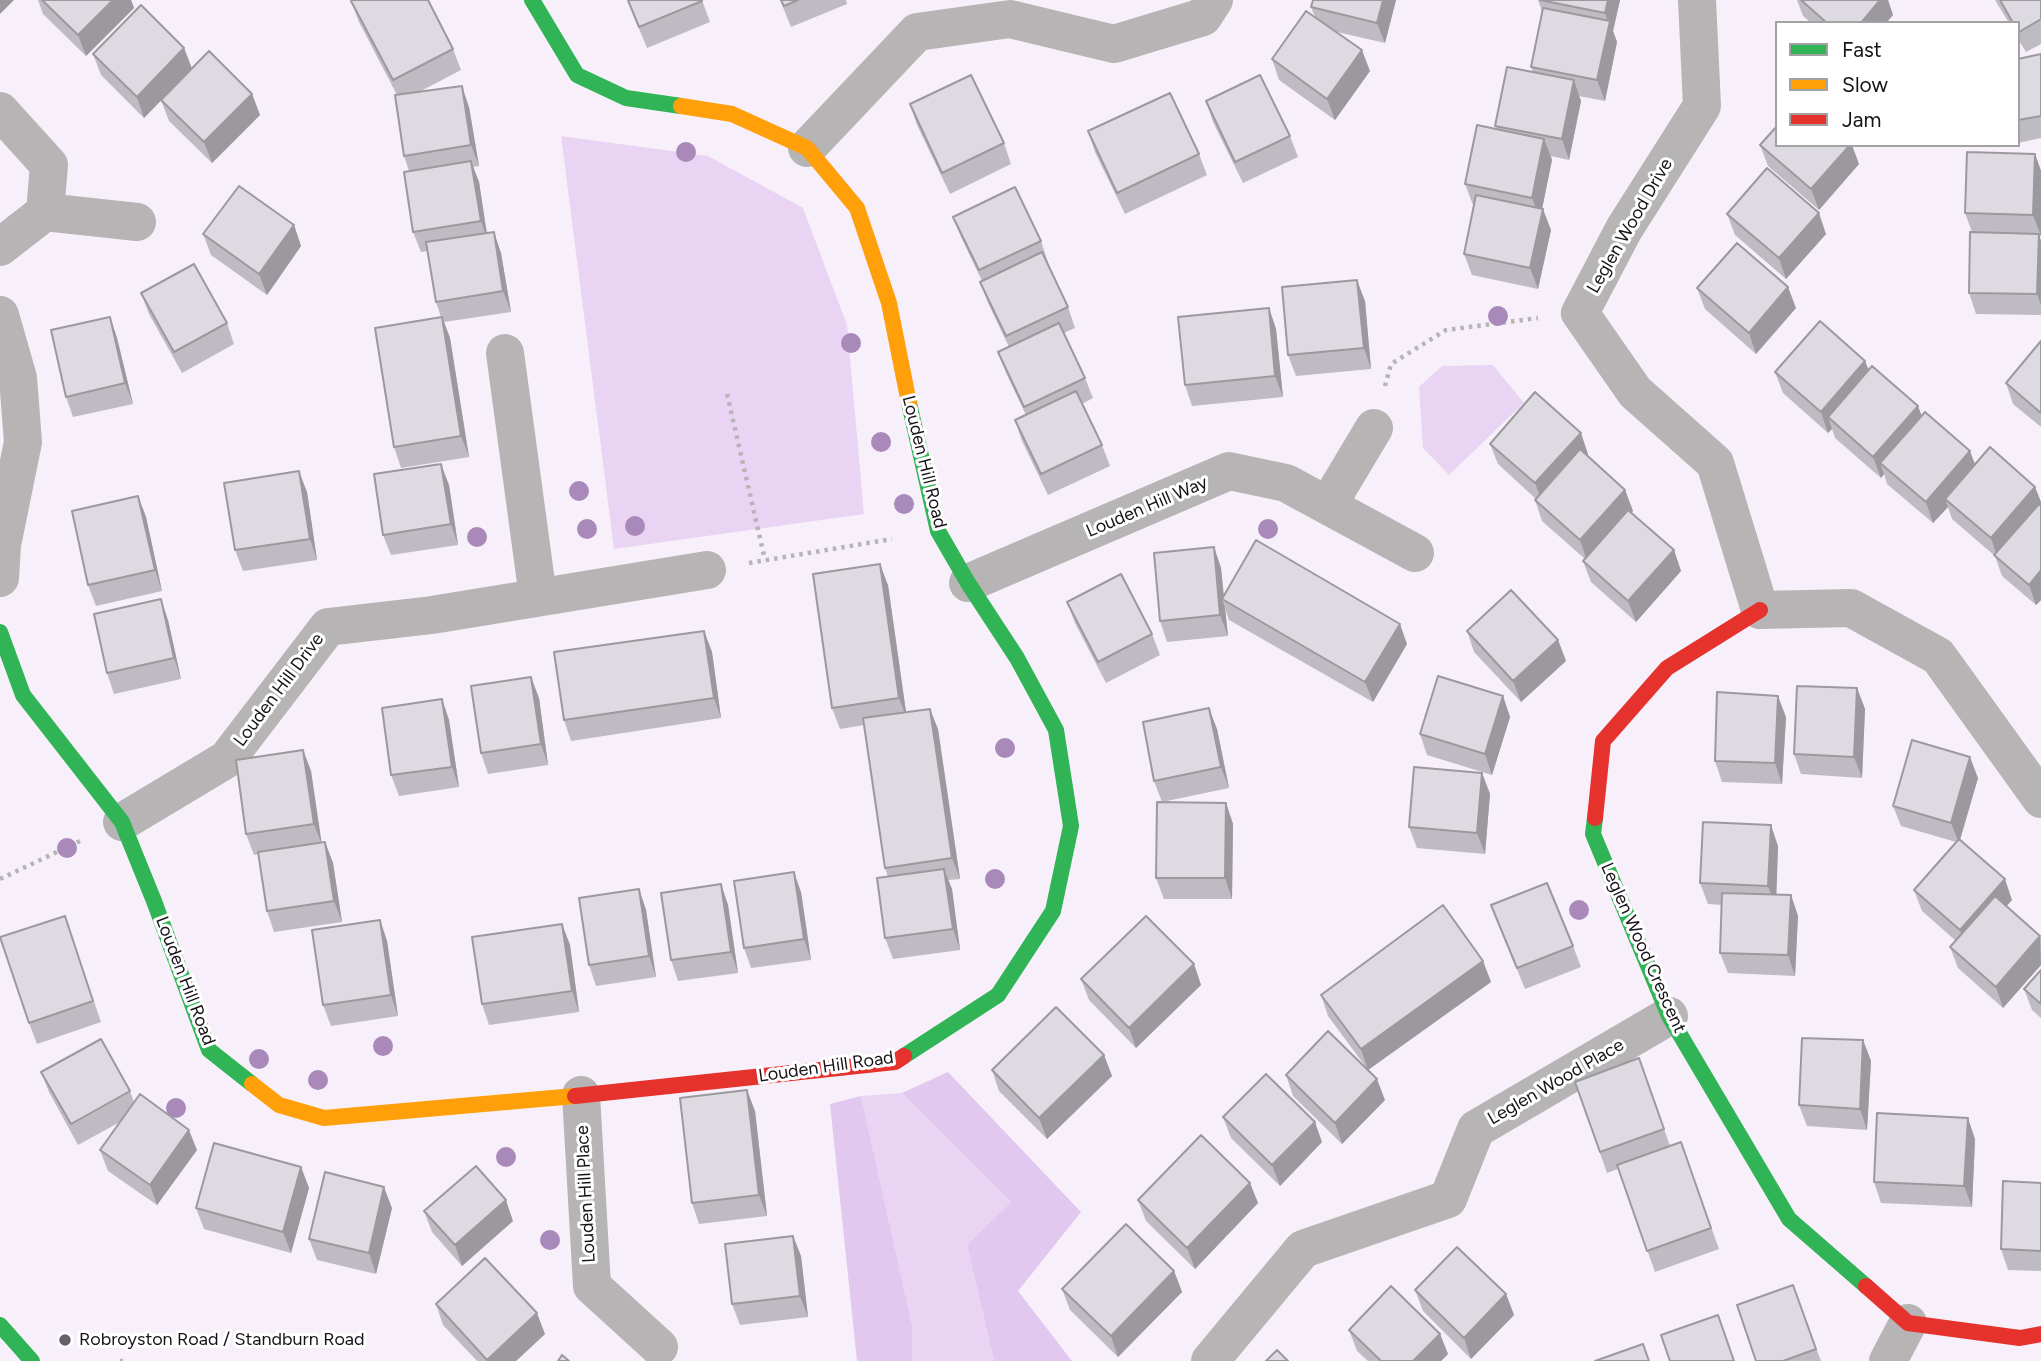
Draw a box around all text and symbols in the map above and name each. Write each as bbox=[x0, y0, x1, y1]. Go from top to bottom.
legend bbox=[1775, 21, 2020, 147]
text: Fast bbox=[1842, 37, 1882, 62]
text: Slow bbox=[1842, 72, 1888, 97]
text: Jam bbox=[1842, 107, 1881, 132]
street label: Leglen Wood Drive bbox=[1583, 155, 1677, 297]
street label: Louden Hill Road bbox=[897, 393, 951, 531]
street label: Louden Hill Way bbox=[1083, 472, 1211, 542]
street label: Louden Hill Drive bbox=[229, 629, 329, 751]
street label: Leglen Wood Crescent bbox=[1596, 859, 1690, 1037]
street label: Louden Hill Road bbox=[151, 914, 219, 1048]
street label: Leglen Wood Place bbox=[1484, 1034, 1628, 1130]
street label: Louden Hill Road bbox=[757, 1047, 895, 1087]
street label: Louden Hill Place bbox=[572, 1125, 600, 1263]
place label: Robroyston Road / Standburn Road bbox=[79, 1329, 365, 1351]
marker: Robroyston Road / Standburn Road bbox=[57, 1332, 73, 1348]

